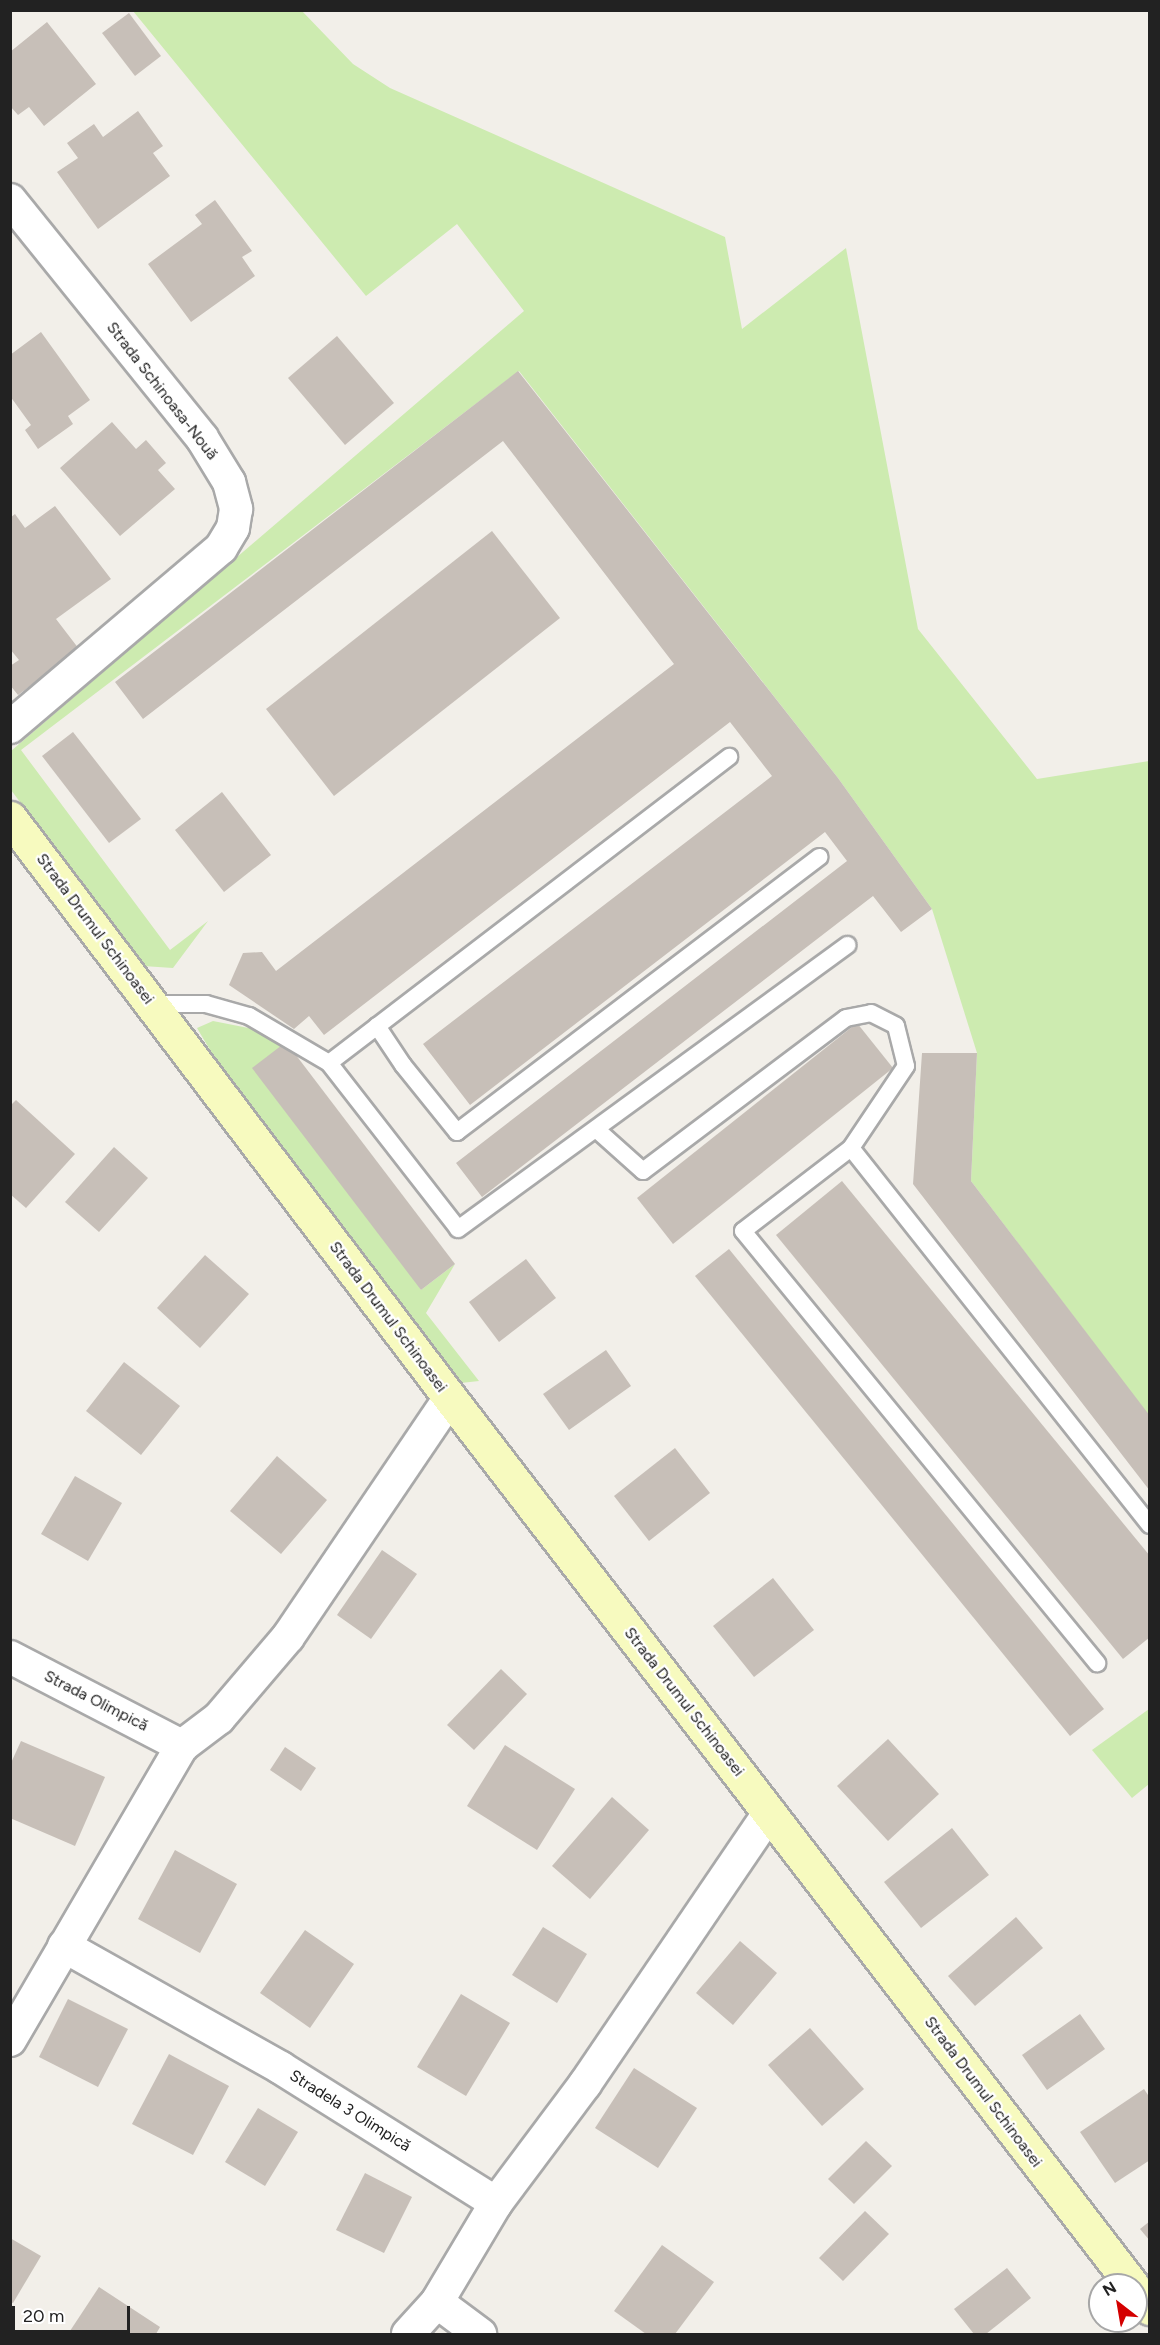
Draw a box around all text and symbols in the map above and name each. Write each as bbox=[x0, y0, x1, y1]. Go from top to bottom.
street label: Strada Schinoasa-Nouă bbox=[102, 318, 222, 464]
street label: Strada Drumul Schinoasei bbox=[32, 850, 158, 1008]
street label: Strada Drumul Schinoasei bbox=[325, 1238, 451, 1396]
street label: Strada Drumul Schinoasei bbox=[620, 1624, 748, 1780]
street label: Strada Olimpică bbox=[41, 1667, 151, 1735]
street label: Strada Drumul Schinoasei bbox=[920, 2013, 1046, 2171]
street label: Stradela 3 Olimpică bbox=[286, 2066, 414, 2156]
north arrow bbox=[1088, 2273, 1148, 2333]
text: N bbox=[1099, 2278, 1120, 2300]
scale bar bbox=[15, 2294, 134, 2332]
text: 20 m bbox=[23, 2305, 64, 2327]

